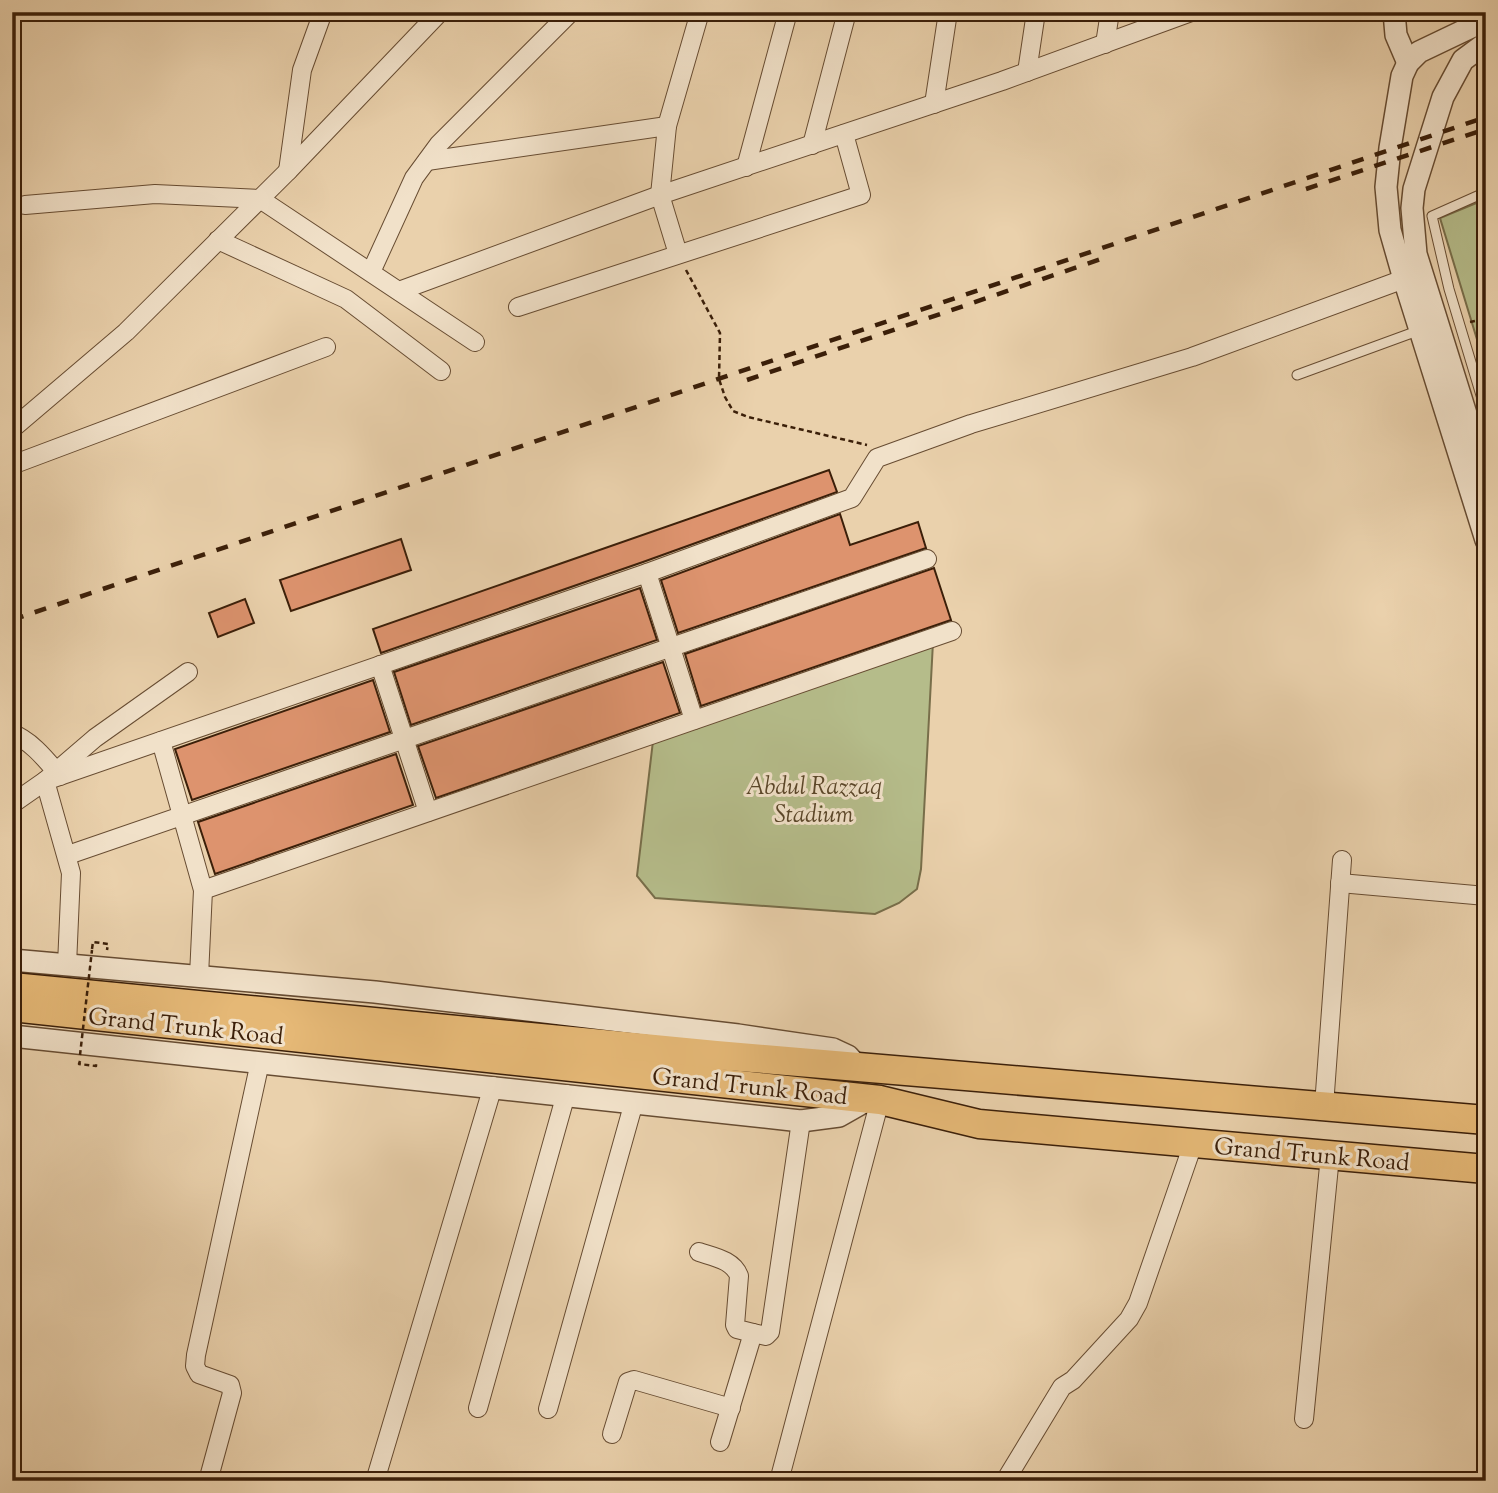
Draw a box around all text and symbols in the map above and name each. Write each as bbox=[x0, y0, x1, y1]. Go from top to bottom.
park label: Abdul Razzaq Stadium bbox=[746, 771, 882, 833]
street label: Grand Trunk Road bbox=[86, 1001, 286, 1055]
street label: Grand Trunk Road bbox=[650, 1061, 850, 1115]
street label: Grand Trunk Road bbox=[1213, 1131, 1411, 1182]

